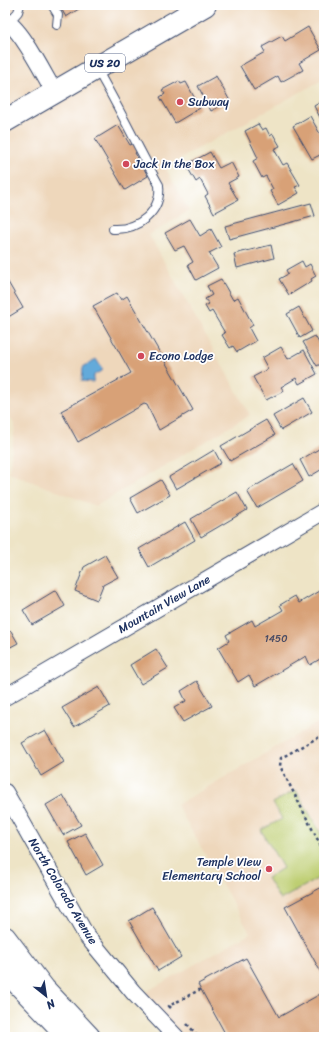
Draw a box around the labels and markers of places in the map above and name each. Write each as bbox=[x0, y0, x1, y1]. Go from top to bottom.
place label: Subway bbox=[188, 91, 230, 113]
marker: Subway bbox=[175, 97, 185, 107]
place label: Jack in the Box bbox=[133, 153, 215, 175]
marker: Jack in the Box bbox=[121, 159, 131, 169]
place label: Econo Lodge bbox=[149, 345, 213, 367]
marker: Econo Lodge bbox=[136, 351, 146, 361]
place label: Temple View Elementary School bbox=[162, 851, 262, 887]
marker: Temple View Elementary School bbox=[264, 864, 274, 874]

